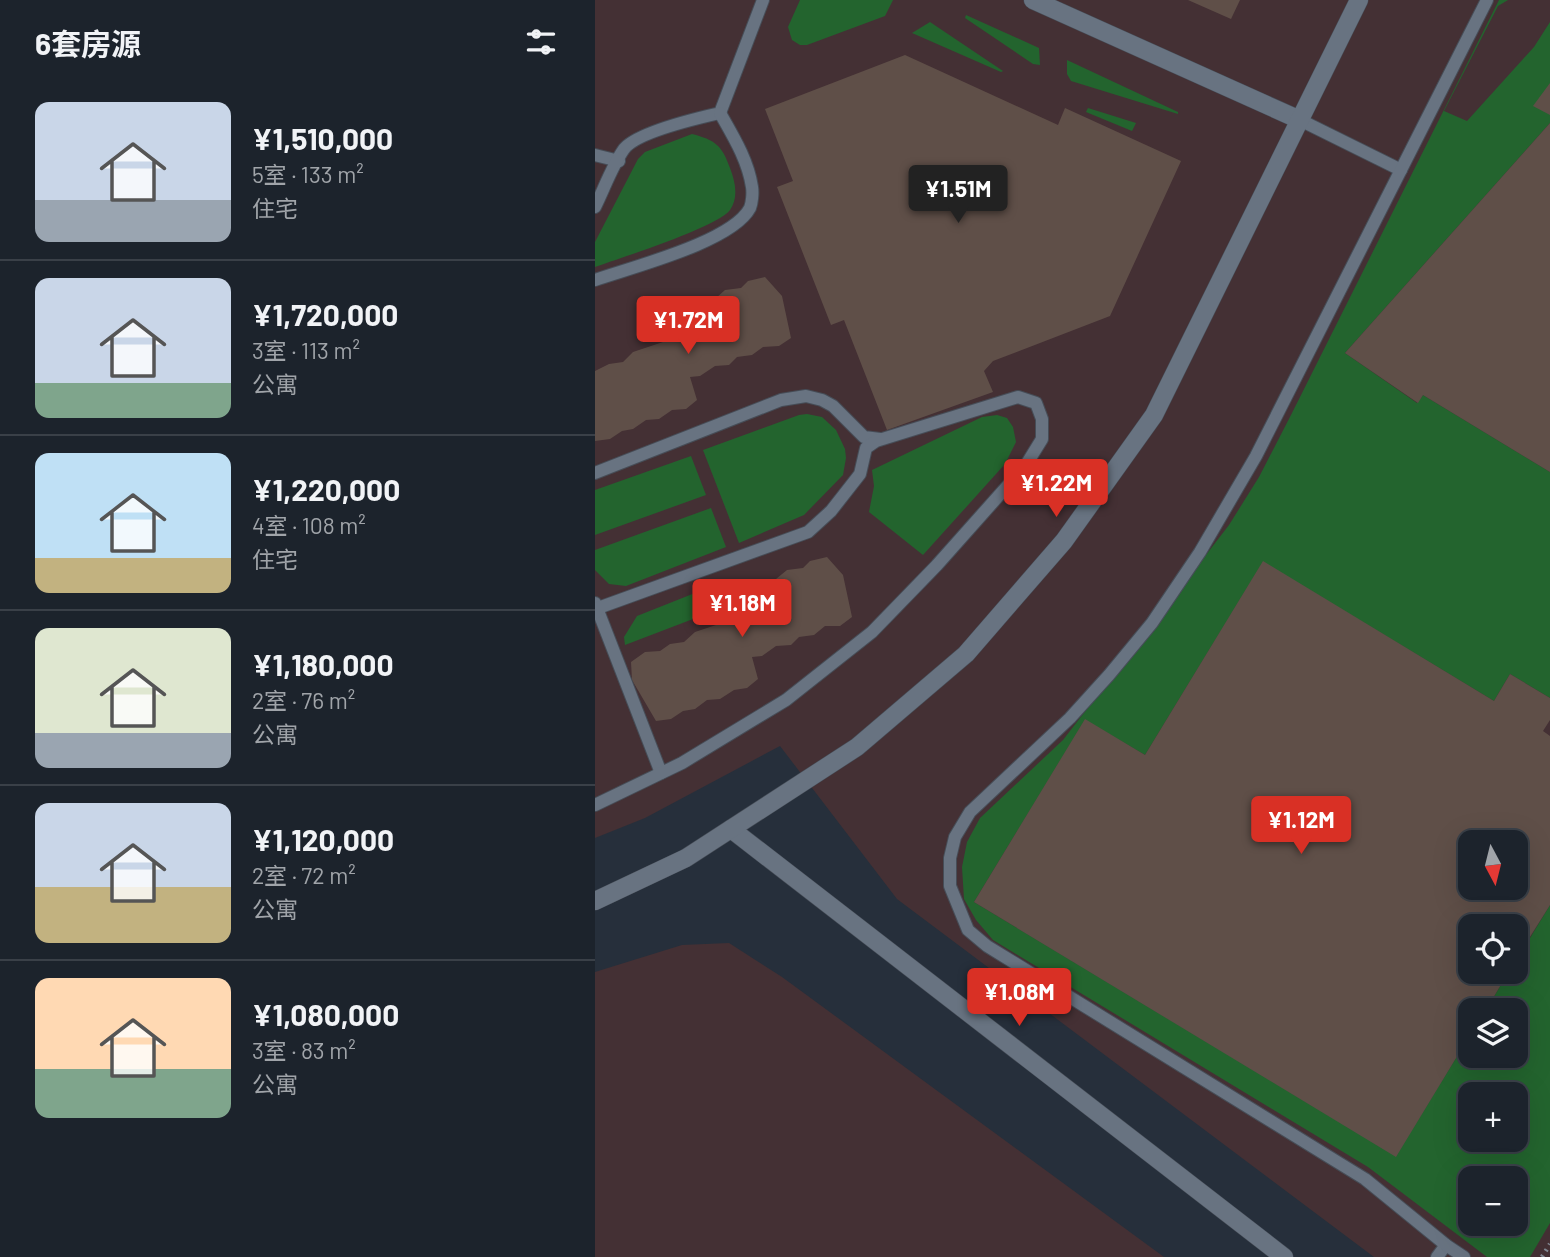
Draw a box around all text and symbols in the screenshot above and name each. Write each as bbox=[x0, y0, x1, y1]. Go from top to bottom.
icon: filters bbox=[522, 23, 560, 61]
text: 6套房源 bbox=[35, 25, 141, 61]
text: ¥1,510,000 bbox=[252, 120, 393, 156]
icon: home bbox=[91, 130, 175, 214]
text: 5室 · 133 m² bbox=[252, 160, 364, 188]
pin: ¥1.51M bbox=[901, 166, 1015, 225]
text: ¥1.51M bbox=[925, 174, 991, 202]
text: 住宅 bbox=[252, 194, 298, 222]
text: ¥1,720,000 bbox=[252, 296, 398, 332]
pin: ¥1.72M bbox=[631, 296, 745, 356]
text: ¥1.72M bbox=[653, 305, 723, 333]
icon: home bbox=[91, 306, 175, 390]
text: 3室 · 113 m² bbox=[252, 336, 360, 364]
text: 公寓 bbox=[252, 370, 298, 398]
pin: ¥1.22M bbox=[999, 460, 1113, 519]
text: ¥1.22M bbox=[1020, 468, 1092, 496]
text: ¥1,220,000 bbox=[252, 471, 400, 507]
icon: home bbox=[91, 481, 175, 565]
text: 4室 · 108 m² bbox=[252, 511, 366, 539]
text: 住宅 bbox=[252, 545, 298, 573]
pin: ¥1.18M bbox=[685, 580, 799, 639]
text: ¥1.18M bbox=[708, 588, 776, 616]
text: ¥1,180,000 bbox=[252, 646, 394, 682]
icon: home bbox=[91, 656, 175, 740]
text: 2室 · 76 m² bbox=[252, 686, 355, 714]
text: 公寓 bbox=[252, 720, 298, 748]
pin: ¥1.12M bbox=[1244, 796, 1358, 856]
text: ¥1.12M bbox=[1267, 805, 1335, 833]
text: ¥1,120,000 bbox=[252, 821, 394, 857]
north arrow bbox=[1458, 830, 1528, 900]
map controls bbox=[1458, 830, 1528, 1236]
icon: home bbox=[91, 831, 175, 915]
text: 2室 · 72 m² bbox=[252, 861, 356, 889]
text: 公寓 bbox=[252, 895, 298, 923]
button: locate bbox=[1458, 914, 1528, 984]
pin: ¥1.08M bbox=[962, 968, 1076, 1028]
text: ¥1.08M bbox=[983, 977, 1055, 1005]
text: ¥1,080,000 bbox=[252, 996, 399, 1032]
button: layers bbox=[1458, 998, 1528, 1068]
icon: home bbox=[91, 1006, 175, 1090]
text: 3室 · 83 m² bbox=[252, 1036, 356, 1064]
text: 公寓 bbox=[252, 1070, 298, 1098]
button: + bbox=[1458, 1082, 1528, 1152]
button: − bbox=[1458, 1166, 1528, 1236]

